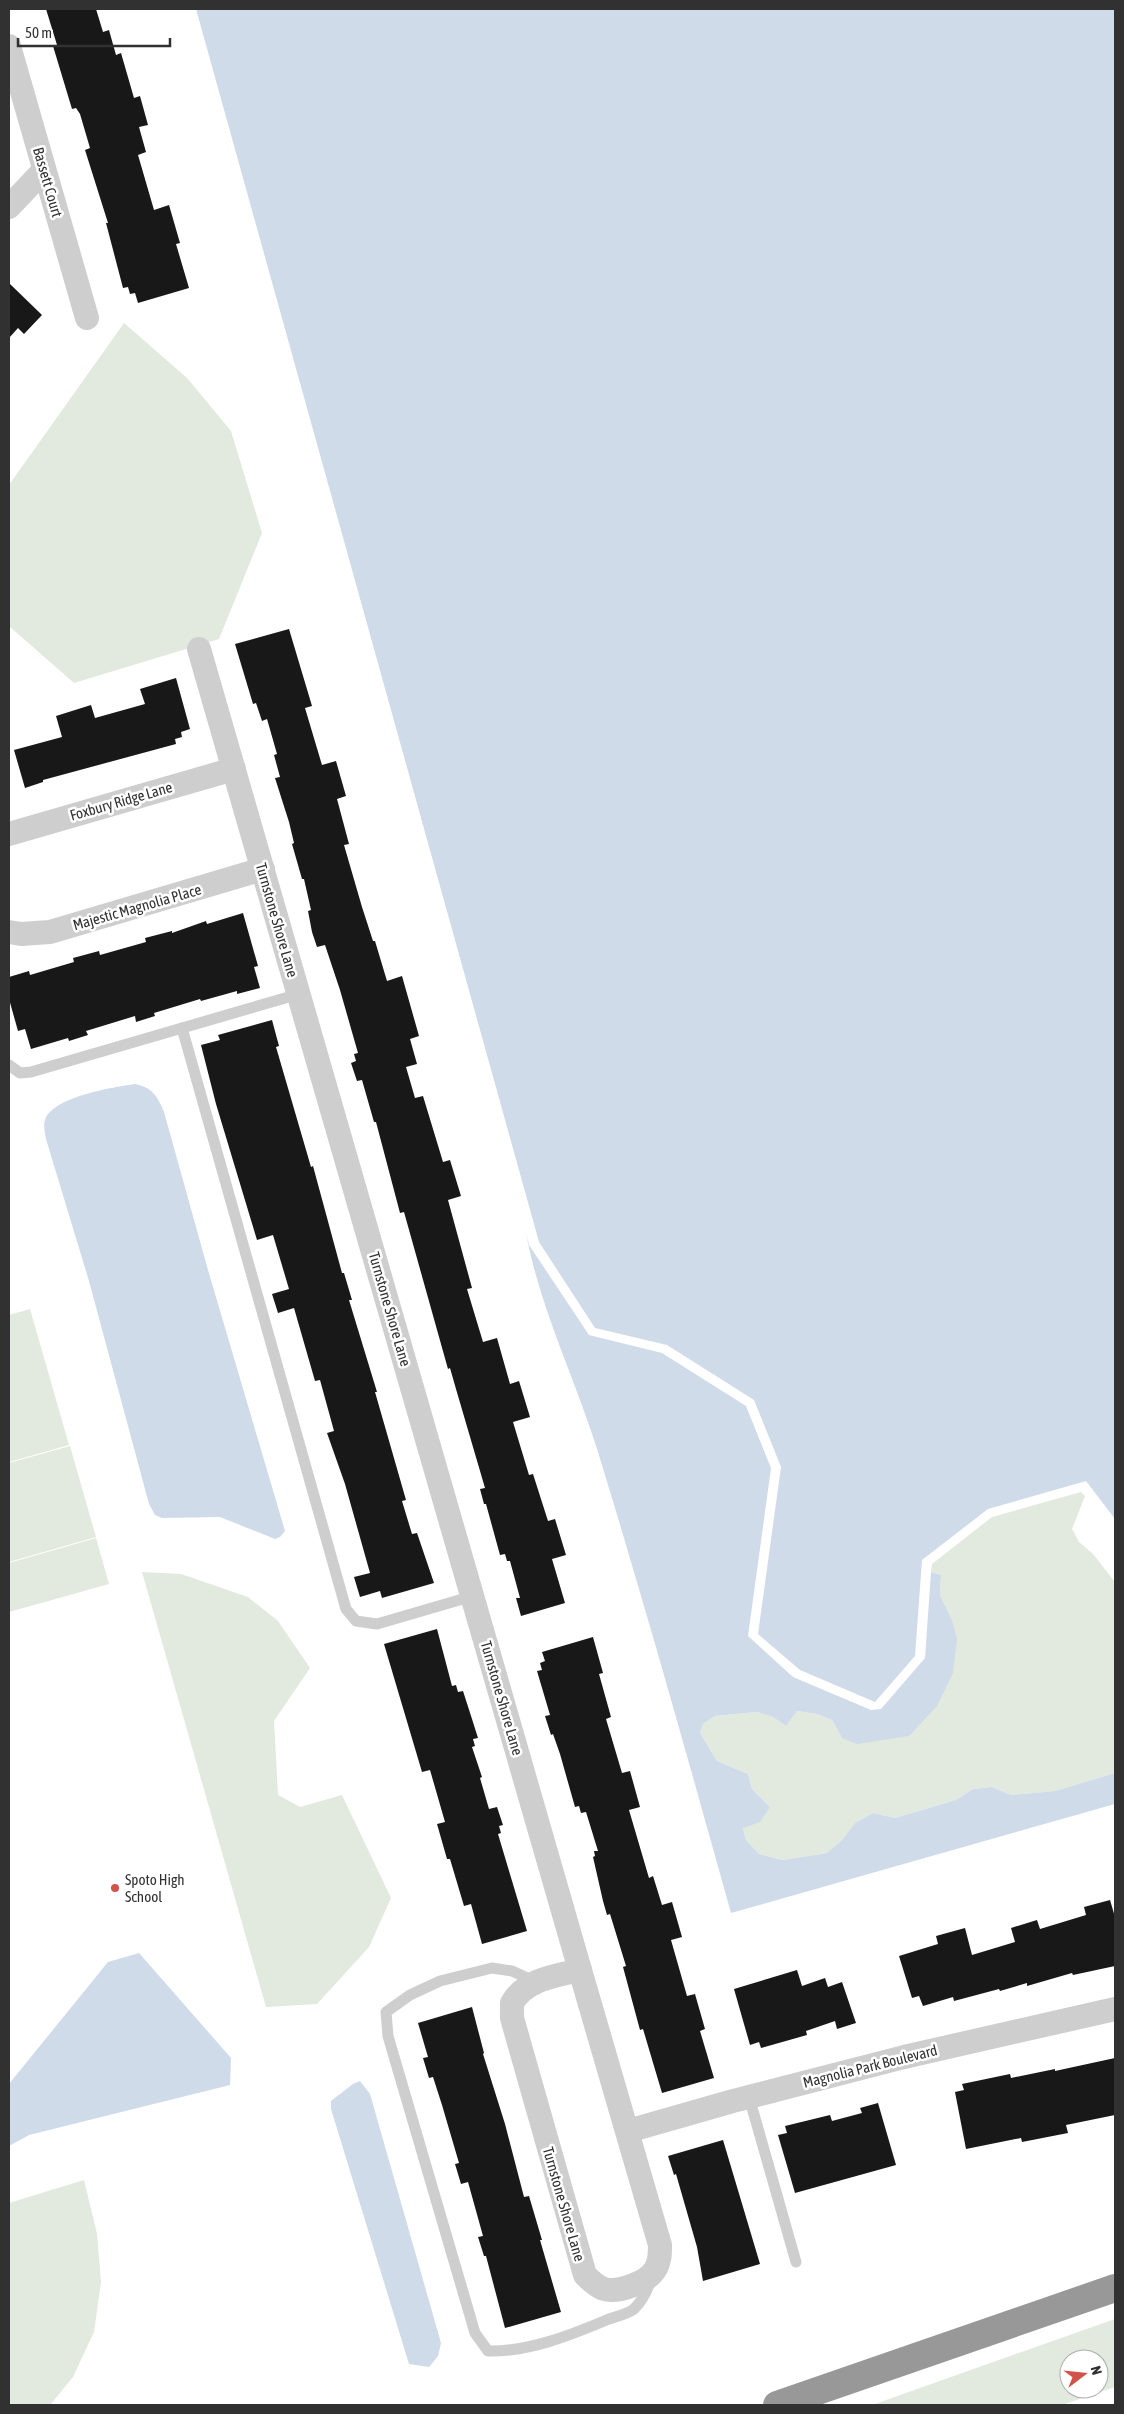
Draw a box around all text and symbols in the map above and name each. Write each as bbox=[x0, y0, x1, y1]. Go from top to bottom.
scale bar bbox=[18, 15, 170, 47]
text: 50 m bbox=[25, 24, 52, 41]
street label: Bassett Court bbox=[30, 145, 66, 219]
street label: Foxbury Ridge Lane bbox=[68, 778, 174, 824]
street label: Turnstone Shore Lane bbox=[253, 861, 302, 979]
street label: Majestic Magnolia Place bbox=[71, 880, 203, 933]
street label: Turnstone Shore Lane bbox=[366, 1250, 415, 1368]
street label: Turnstone Shore Lane bbox=[478, 1639, 527, 1757]
place label: Spoto High School bbox=[125, 1871, 185, 1905]
marker: Spoto High School bbox=[109, 1882, 121, 1894]
street label: Magnolia Park Boulevard bbox=[801, 2041, 939, 2091]
street label: Turnstone Shore Lane bbox=[540, 2145, 589, 2263]
north arrow bbox=[1059, 2349, 1109, 2399]
text: N bbox=[1088, 2364, 1105, 2377]

